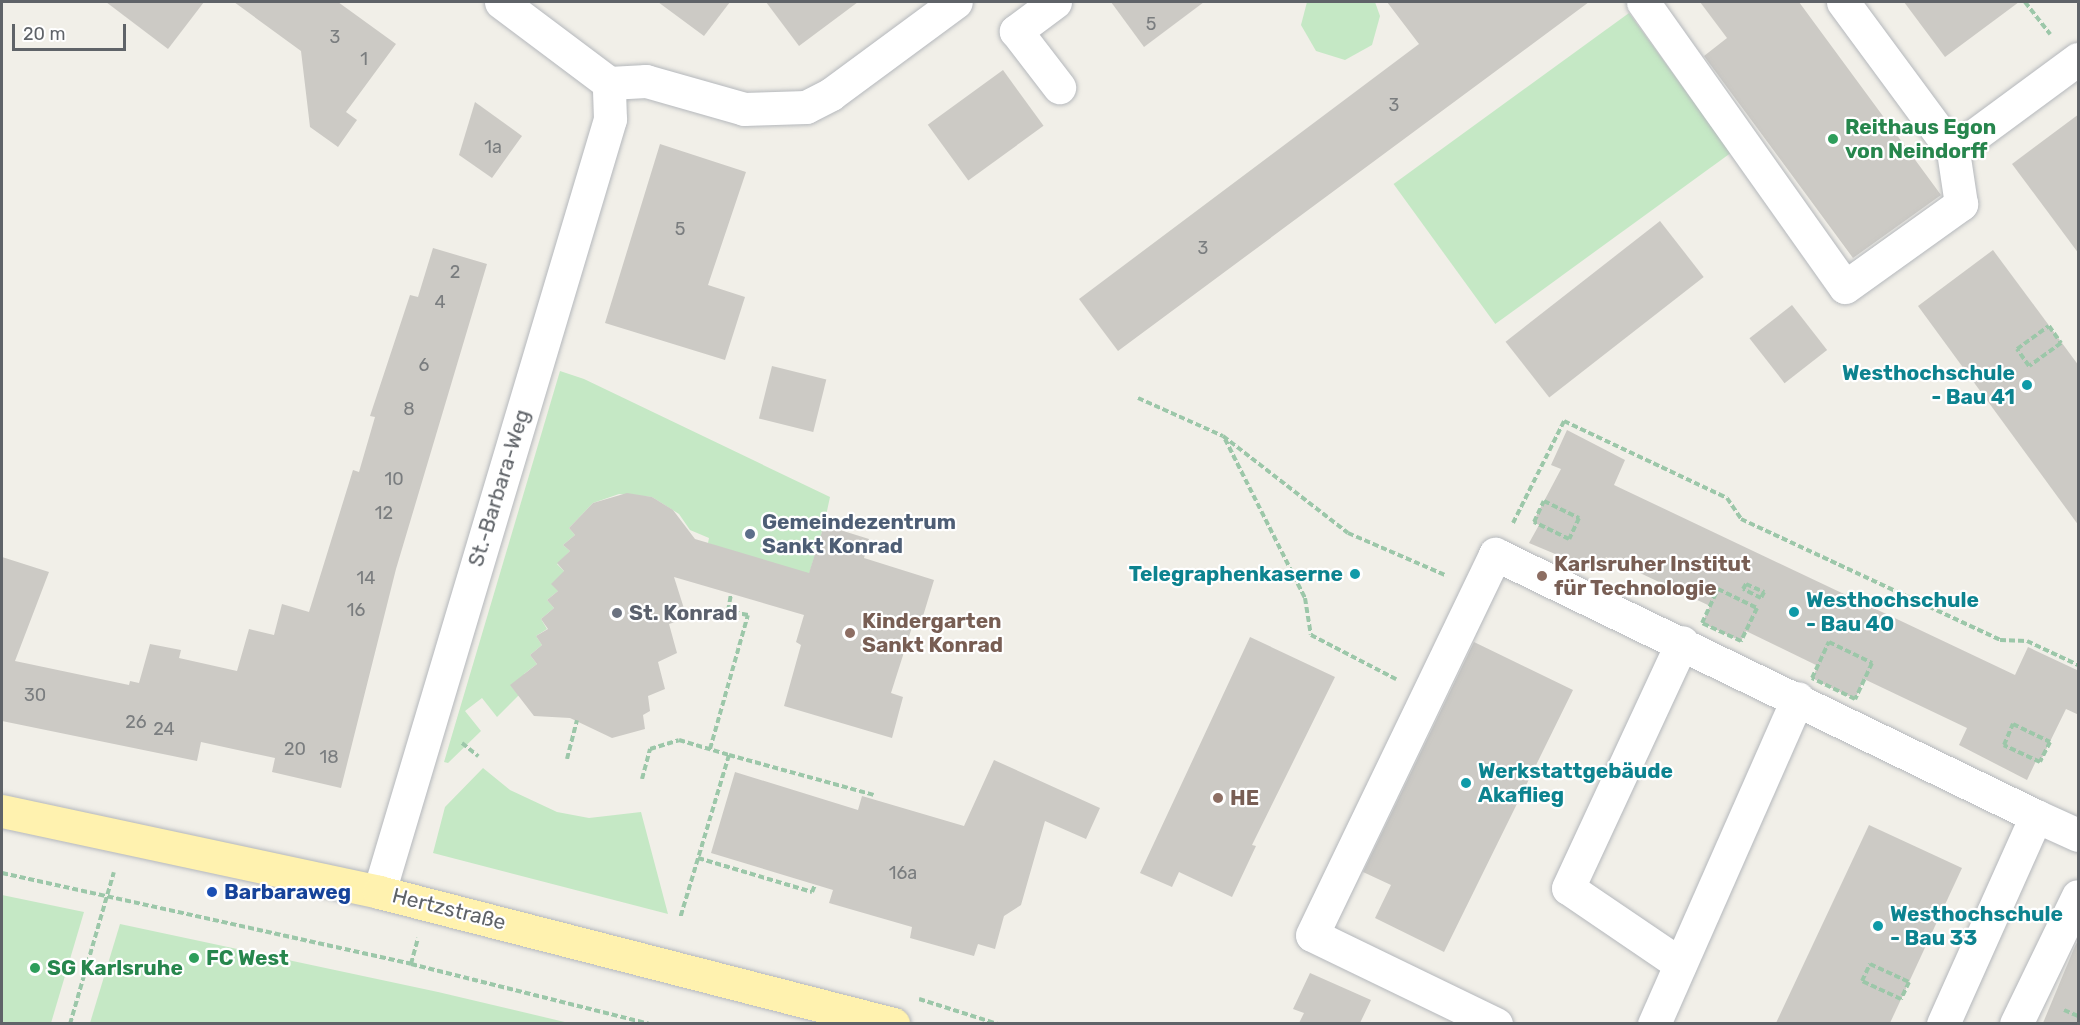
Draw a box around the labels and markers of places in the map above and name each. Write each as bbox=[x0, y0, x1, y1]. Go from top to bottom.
place label: Reithaus Egon von Neindorff bbox=[1845, 114, 1996, 164]
marker: Reithaus Egon von Neindorff bbox=[1826, 132, 1840, 146]
place label: Westhochschule - Bau 41 bbox=[1842, 360, 2015, 410]
marker: Westhochschule - Bau 41 bbox=[2020, 378, 2034, 392]
place label: Gemeindezentrum Sankt Konrad bbox=[762, 509, 956, 559]
marker: Gemeindezentrum Sankt Konrad bbox=[743, 527, 757, 541]
place label: Karlsruher Institut für Technologie bbox=[1554, 551, 1751, 601]
place label: Telegraphenkaserne bbox=[1129, 561, 1343, 587]
marker: Telegraphenkaserne bbox=[1348, 567, 1362, 581]
marker: Karlsruher Institut für Technologie bbox=[1535, 569, 1549, 583]
place label: Westhochschule - Bau 40 bbox=[1806, 587, 1979, 637]
place label: St. Konrad bbox=[629, 600, 738, 626]
marker: Westhochschule - Bau 40 bbox=[1787, 605, 1801, 619]
marker: St. Konrad bbox=[610, 606, 624, 620]
place label: Kindergarten Sankt Konrad bbox=[862, 608, 1003, 658]
marker: Kindergarten Sankt Konrad bbox=[843, 626, 857, 640]
place label: Werkstattgebäude Akaflieg bbox=[1478, 758, 1673, 808]
marker: Werkstattgebäude Akaflieg bbox=[1459, 776, 1473, 790]
place label: HE bbox=[1230, 785, 1259, 811]
marker: HE bbox=[1211, 791, 1225, 805]
place label: Barbaraweg bbox=[224, 879, 351, 905]
marker: Barbaraweg bbox=[205, 885, 219, 899]
place label: Westhochschule - Bau 33 bbox=[1890, 901, 2063, 951]
marker: Westhochschule - Bau 33 bbox=[1871, 919, 1885, 933]
place label: FC West bbox=[206, 945, 289, 971]
marker: FC West bbox=[187, 951, 201, 965]
place label: SG Karlsruhe bbox=[47, 955, 183, 981]
marker: SG Karlsruhe bbox=[28, 961, 42, 975]

